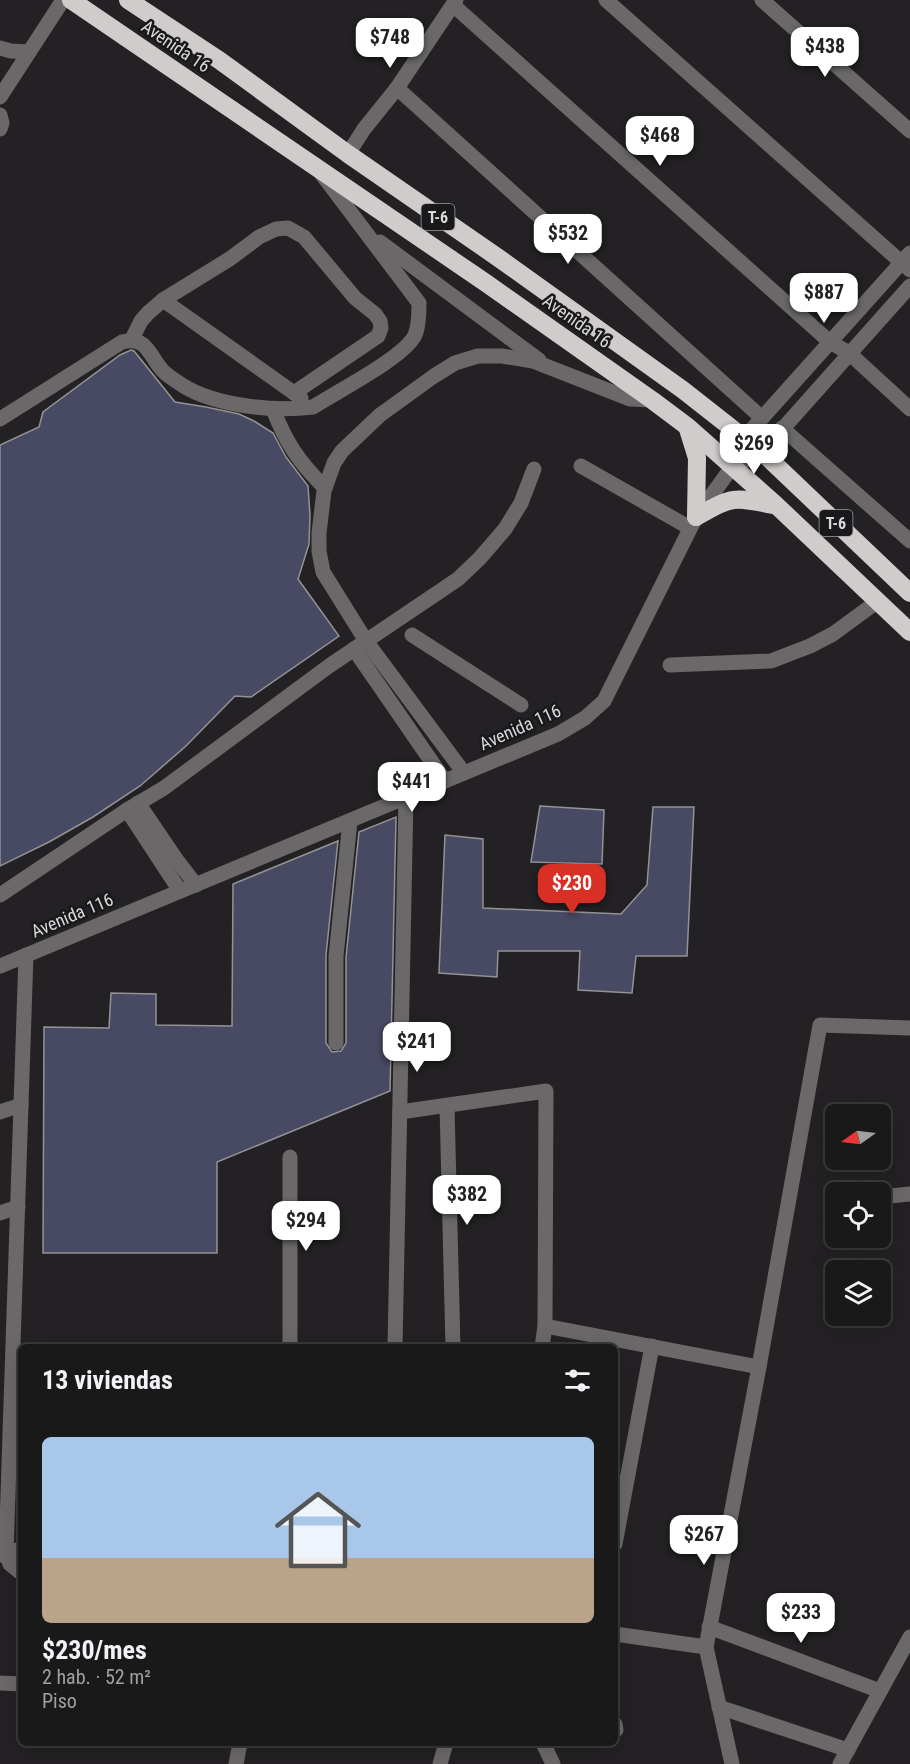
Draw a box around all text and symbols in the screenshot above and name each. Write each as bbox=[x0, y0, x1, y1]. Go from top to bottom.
street label: Avenida 16 bbox=[138, 15, 214, 77]
pin: $748 bbox=[354, 18, 426, 69]
text: $748 bbox=[370, 25, 410, 49]
pin: $438 bbox=[789, 27, 861, 78]
text: $438 bbox=[805, 34, 845, 58]
pin: $468 bbox=[624, 116, 696, 167]
text: $468 bbox=[640, 123, 680, 147]
road number: T-6 bbox=[422, 204, 454, 230]
pin: $532 bbox=[532, 214, 604, 265]
text: $532 bbox=[548, 221, 588, 245]
pin: $887 bbox=[788, 273, 860, 324]
text: $887 bbox=[804, 280, 844, 304]
street label: Avenida 16 bbox=[539, 290, 615, 352]
pin: $269 bbox=[718, 424, 790, 475]
text: $269 bbox=[734, 431, 774, 455]
road number: T-6 bbox=[820, 510, 852, 536]
street label: Avenida 116 bbox=[476, 700, 564, 754]
pin: $441 bbox=[376, 762, 448, 813]
text: $441 bbox=[392, 769, 432, 793]
pin: $230 bbox=[536, 864, 608, 915]
text: $230 bbox=[552, 871, 592, 895]
street label: Avenida 116 bbox=[28, 888, 116, 942]
pin: $241 bbox=[381, 1022, 453, 1073]
text: $241 bbox=[397, 1029, 437, 1053]
north arrow bbox=[825, 1104, 891, 1170]
map controls bbox=[825, 1104, 891, 1326]
pin: $382 bbox=[431, 1175, 503, 1226]
text: $382 bbox=[447, 1182, 487, 1206]
button: locate bbox=[825, 1182, 891, 1248]
pin: $294 bbox=[270, 1201, 342, 1252]
text: $294 bbox=[286, 1208, 326, 1232]
button: layers bbox=[825, 1260, 891, 1326]
icon: filters bbox=[561, 1364, 594, 1397]
text: 13 viviendas bbox=[42, 1365, 173, 1395]
icon: home bbox=[264, 1476, 372, 1584]
pin: $267 bbox=[668, 1515, 740, 1566]
text: $267 bbox=[684, 1522, 724, 1546]
pin: $233 bbox=[765, 1593, 837, 1644]
text: $233 bbox=[781, 1600, 821, 1624]
text: $230/mes bbox=[42, 1635, 147, 1665]
text: 2 hab. · 52 m² bbox=[42, 1665, 151, 1689]
text: Piso bbox=[42, 1689, 77, 1713]

